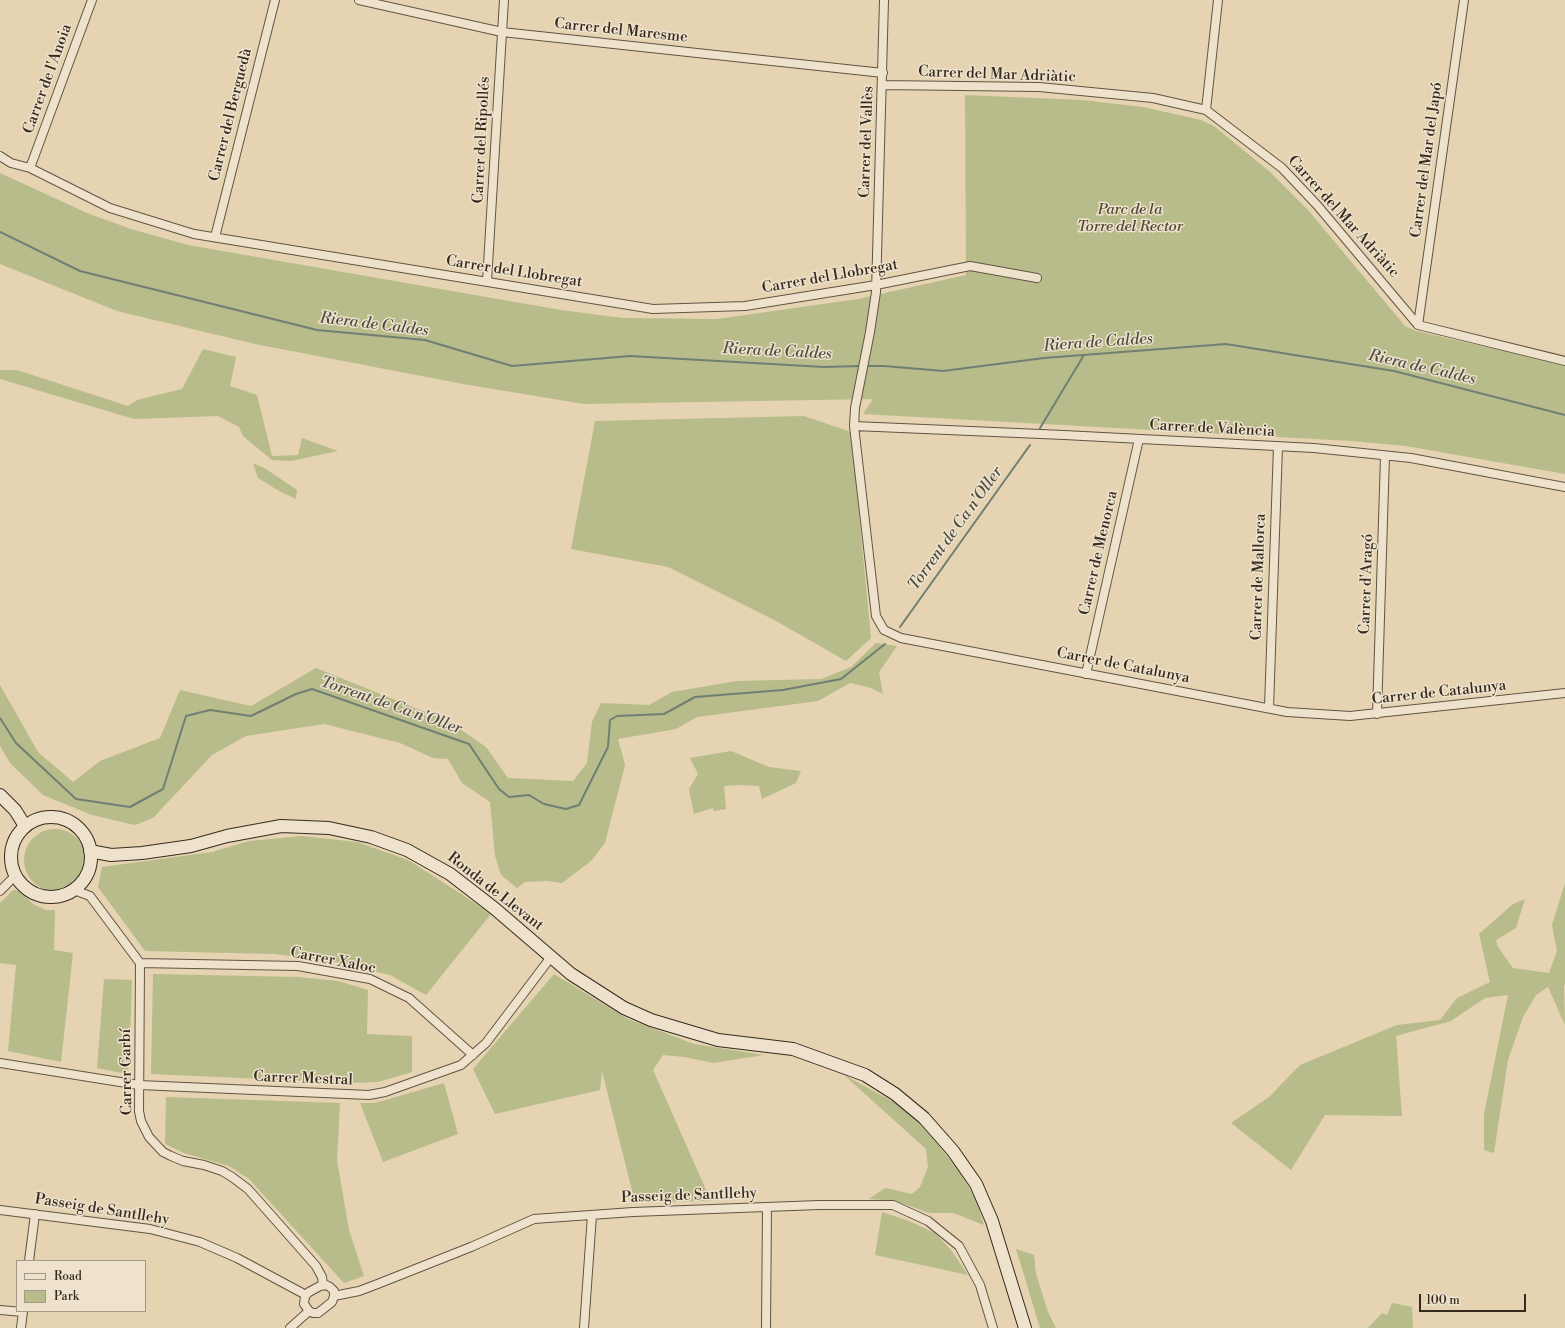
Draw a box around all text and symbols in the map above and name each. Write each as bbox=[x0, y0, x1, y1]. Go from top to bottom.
street label: Carrer del Maresme bbox=[553, 15, 689, 47]
street label: Carrer de l'Anoia bbox=[20, 22, 76, 136]
street label: Carrer del Berguedà bbox=[206, 47, 256, 183]
street label: Carrer del Mar Adriàtic bbox=[918, 63, 1076, 87]
street label: Carrer del Ripollés bbox=[470, 76, 494, 204]
street label: Carrer del Mar del Japó bbox=[1407, 81, 1447, 239]
street label: Carrer del Vallès bbox=[856, 86, 878, 198]
street label: Carrer del Mar Adriàtic bbox=[1283, 152, 1403, 282]
park label: Parc de la Torre del Rector bbox=[1077, 201, 1183, 236]
street label: Carrer del Llobregat bbox=[445, 252, 583, 292]
street label: Carrer del Llobregat bbox=[761, 256, 899, 298]
water label: Riera de Caldes bbox=[319, 309, 429, 341]
water label: Riera de Caldes bbox=[1043, 330, 1153, 356]
water label: Riera de Caldes bbox=[722, 340, 832, 364]
water label: Riera de Caldes bbox=[1367, 346, 1477, 390]
street label: Carrer de València bbox=[1149, 417, 1275, 441]
water label: Torrent de Ca n'Oller bbox=[905, 463, 1007, 595]
street label: Carrer de Menorca bbox=[1076, 489, 1122, 617]
street label: Carrer de Mallorca bbox=[1248, 513, 1270, 641]
street label: Carrer d'Aragó bbox=[1356, 533, 1378, 635]
street label: Carrer de Catalunya bbox=[1055, 644, 1191, 688]
water label: Torrent de Ca n'Oller bbox=[318, 673, 464, 739]
street label: Carrer de Catalunya bbox=[1371, 677, 1507, 709]
street label: Ronda de Llevant bbox=[443, 849, 547, 935]
street label: Carrer Xaloc bbox=[289, 944, 377, 978]
street label: Carrer Garbí bbox=[117, 1029, 137, 1115]
street label: Carrer Mestral bbox=[253, 1068, 353, 1090]
street label: Passeig de Santllehy bbox=[621, 1185, 757, 1207]
street label: Passeig de Santllehy bbox=[33, 1190, 171, 1230]
legend bbox=[16, 1260, 146, 1312]
text: Road bbox=[54, 1269, 82, 1284]
scale bar bbox=[1421, 1286, 1528, 1312]
text: Park bbox=[54, 1289, 79, 1304]
text: 100 m bbox=[1426, 1293, 1460, 1308]

